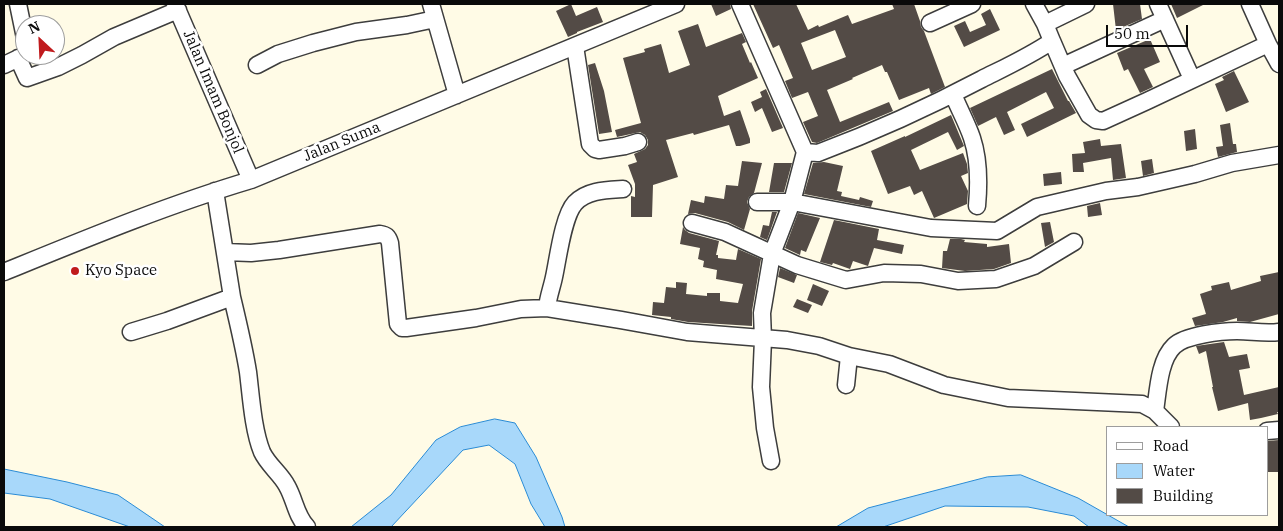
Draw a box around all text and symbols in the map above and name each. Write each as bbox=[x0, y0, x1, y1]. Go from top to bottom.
north arrow bbox=[15, 15, 65, 65]
scale bar bbox=[1108, 15, 1190, 47]
text: N bbox=[25, 17, 43, 38]
text: 50 m bbox=[1114, 24, 1150, 43]
street label: Jalan Imam Bonjol bbox=[179, 28, 247, 156]
street label: Jalan Suma bbox=[301, 118, 383, 166]
place label: Kyo Space bbox=[85, 262, 157, 280]
marker: Kyo Space bbox=[69, 265, 81, 277]
legend bbox=[1106, 426, 1268, 516]
text: Road bbox=[1153, 436, 1189, 455]
text: Water bbox=[1153, 461, 1195, 480]
text: Building bbox=[1153, 486, 1213, 505]

